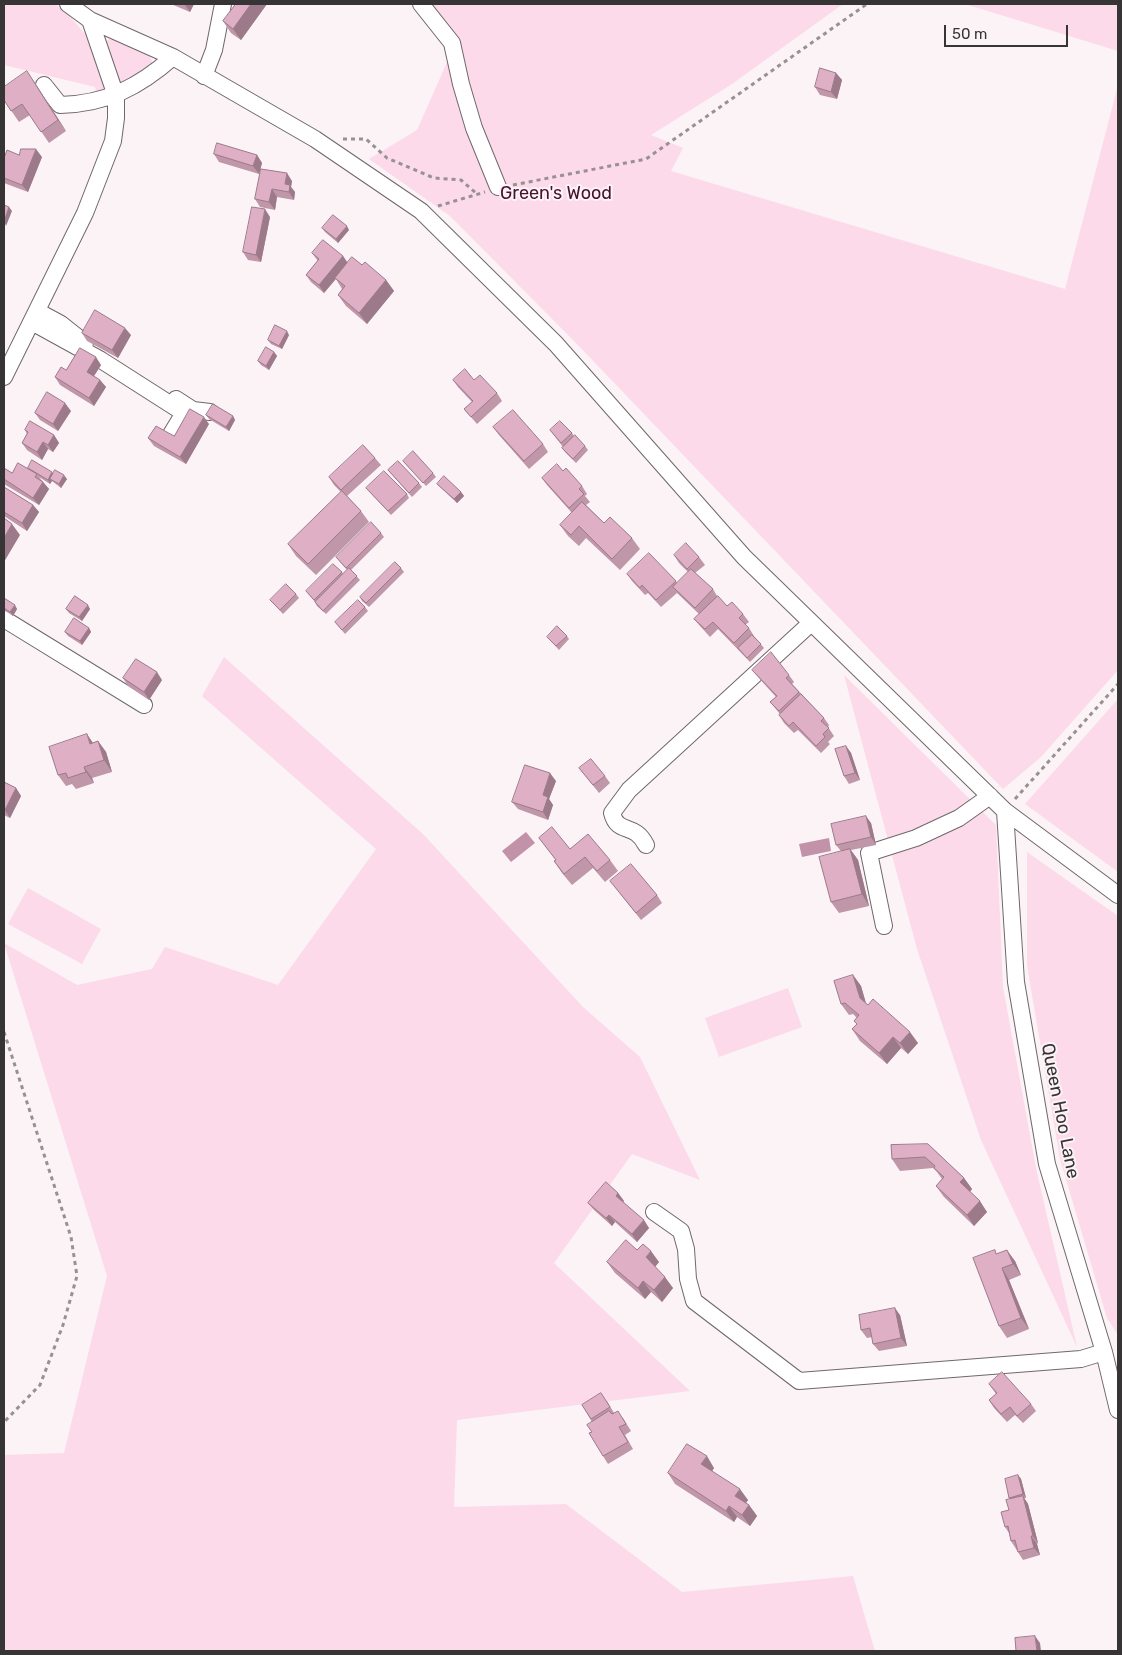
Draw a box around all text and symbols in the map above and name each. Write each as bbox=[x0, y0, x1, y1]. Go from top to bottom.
scale bar bbox=[947, 15, 1071, 47]
text: 50 m bbox=[952, 25, 987, 43]
park label: Green's Wood bbox=[500, 183, 612, 205]
street label: Queen Hoo Lane bbox=[1036, 1041, 1084, 1181]

